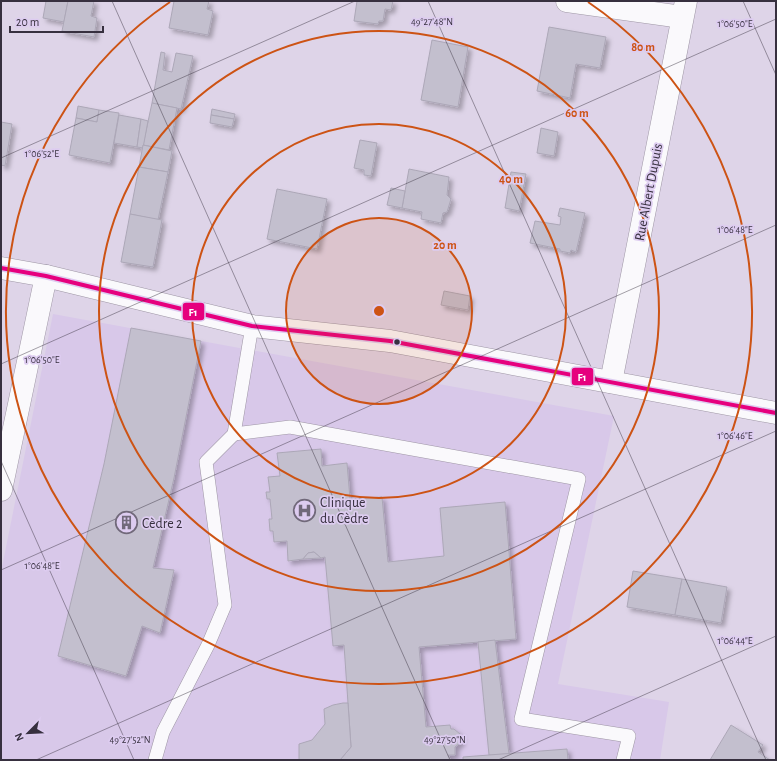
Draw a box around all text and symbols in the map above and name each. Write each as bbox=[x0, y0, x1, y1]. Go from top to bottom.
scale bar bbox=[10, 8, 103, 34]
text: 20 m bbox=[16, 16, 39, 28]
text: 49°27'48"N bbox=[411, 17, 453, 27]
text: 1°06'50"E bbox=[717, 19, 753, 29]
text: 80 m bbox=[631, 41, 655, 53]
text: 60 m bbox=[565, 107, 589, 119]
street label: Rue Albert Dupuis bbox=[633, 142, 665, 242]
text: 1°06'52"E bbox=[25, 149, 59, 159]
text: 40 m bbox=[499, 173, 523, 185]
text: 1°06'48"E bbox=[717, 225, 753, 235]
text: 20 m bbox=[433, 239, 457, 251]
line badge: F1 bbox=[182, 302, 205, 321]
centre of rings bbox=[372, 304, 386, 318]
text: F1 bbox=[189, 307, 197, 318]
unlabelled marker bbox=[392, 337, 402, 347]
text: 1°06'50"E bbox=[24, 355, 60, 365]
line badge: F1 bbox=[571, 367, 594, 386]
text: F1 bbox=[578, 372, 586, 383]
text: 1°06'46"E bbox=[717, 431, 753, 441]
place label: Clinique du Cèdre bbox=[320, 496, 368, 526]
hospital icon: Clinique du Cèdre bbox=[291, 497, 317, 523]
building icon: Cèdre 2 bbox=[114, 510, 140, 536]
place label: Cèdre 2 bbox=[142, 517, 182, 531]
text: 1°06'48"E bbox=[24, 561, 60, 571]
text: 1°06'44"E bbox=[717, 636, 753, 646]
north arrow bbox=[8, 713, 48, 753]
text: N bbox=[13, 731, 26, 743]
text: 49°27'52"N bbox=[109, 735, 151, 745]
text: 49°27'50"N bbox=[424, 735, 466, 745]

